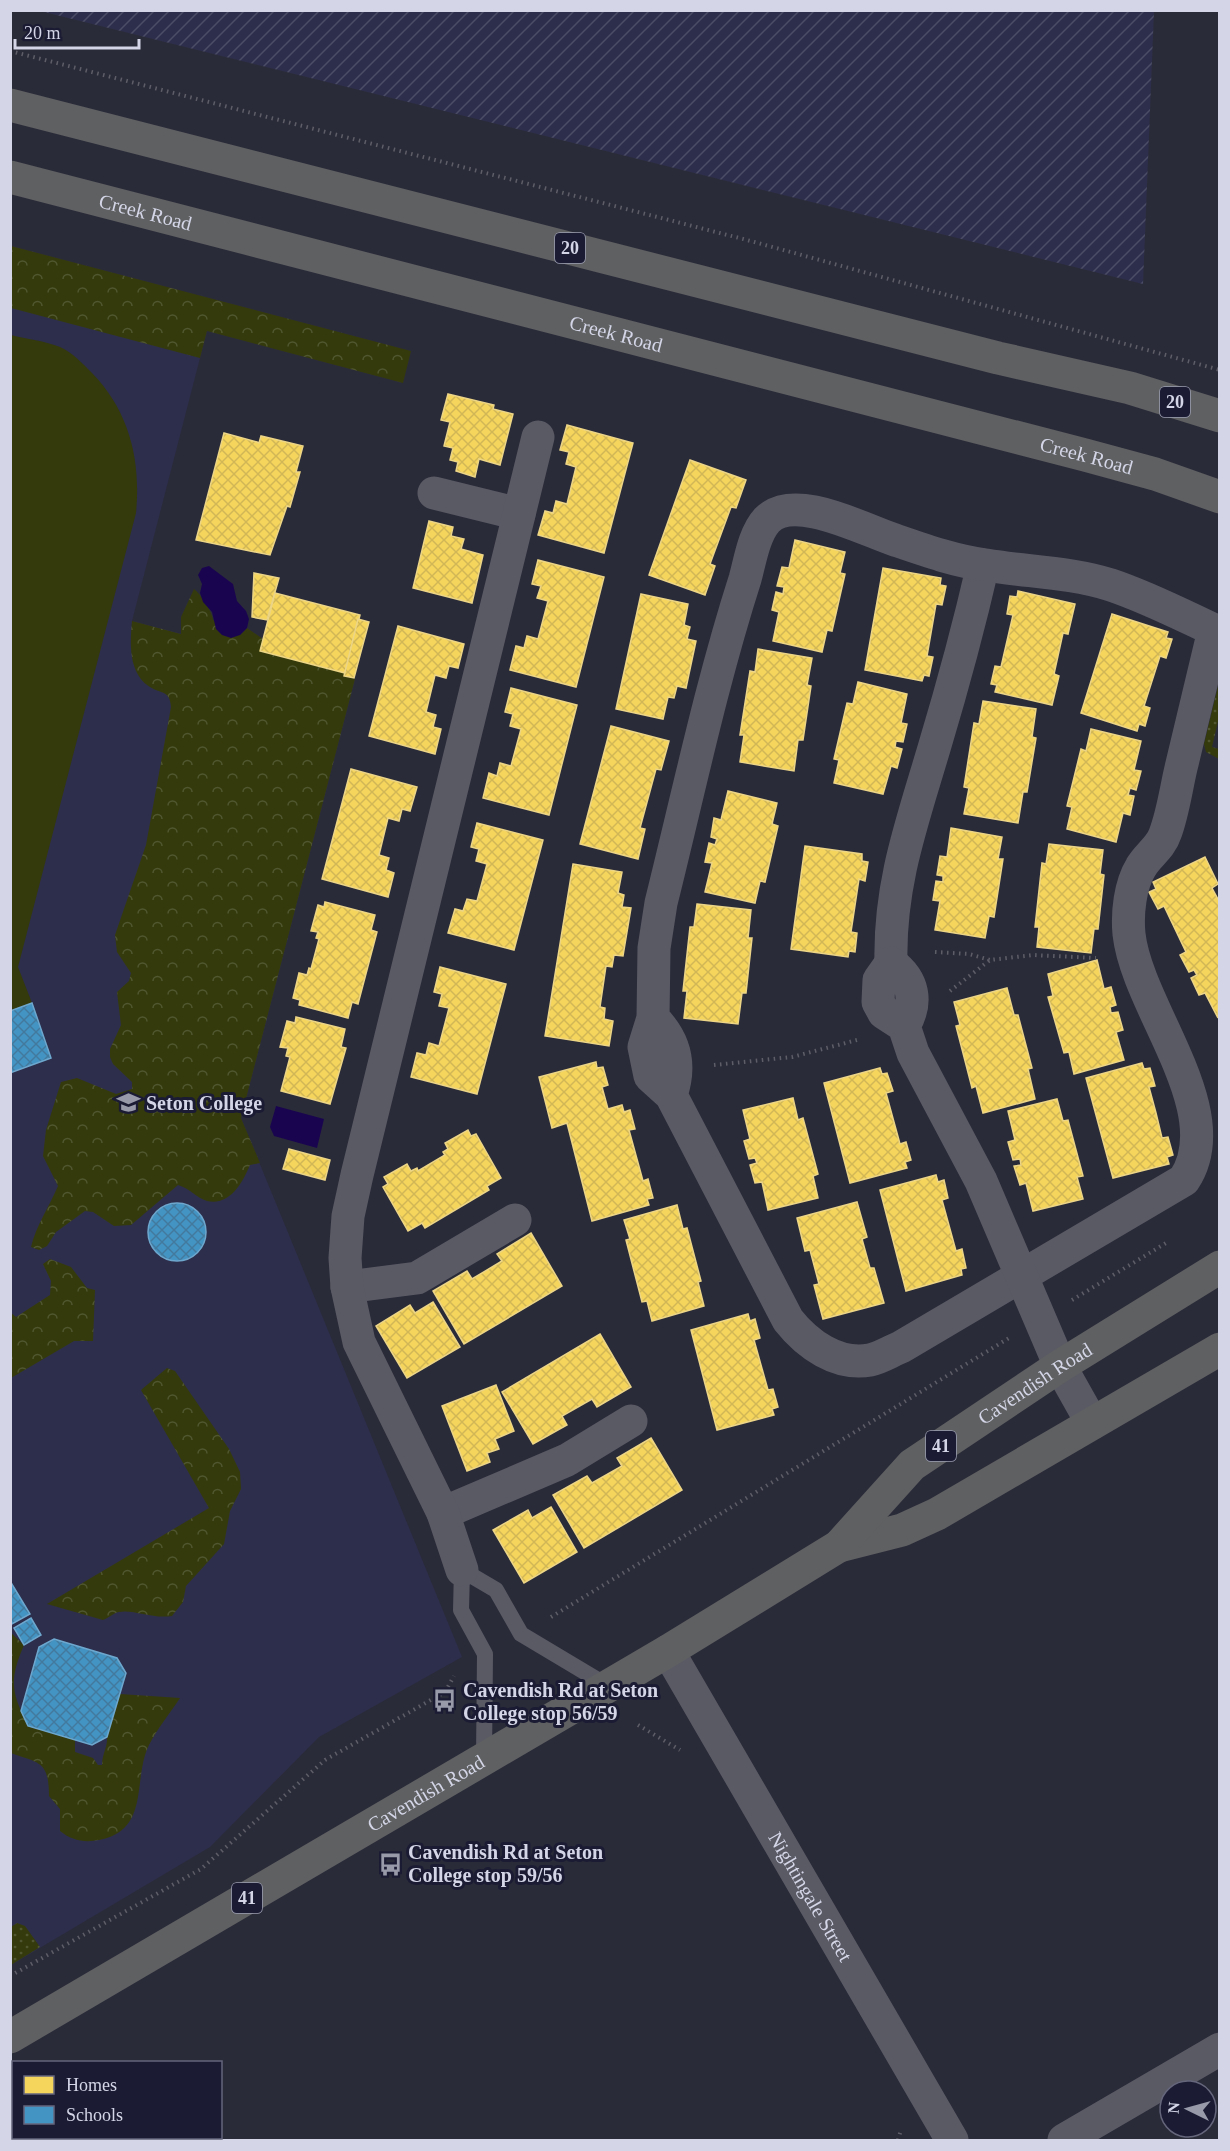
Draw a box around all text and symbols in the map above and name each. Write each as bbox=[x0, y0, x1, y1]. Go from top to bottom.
scale bar bbox=[15, 12, 140, 50]
text: 20 m bbox=[24, 23, 61, 43]
street label: Creek Road bbox=[97, 190, 194, 235]
road number: 20 bbox=[555, 233, 585, 263]
street label: Creek Road bbox=[567, 311, 665, 356]
road number: 20 bbox=[1160, 387, 1190, 417]
street label: Creek Road bbox=[1038, 433, 1135, 478]
school or university icon: Seton College bbox=[115, 1090, 141, 1116]
place label: Seton College bbox=[146, 1092, 262, 1115]
street label: Cavendish Road bbox=[974, 1338, 1096, 1429]
road number: 41 bbox=[926, 1431, 956, 1461]
place label: Cavendish Rd at Seton College stop 56/59 bbox=[463, 1679, 658, 1725]
bus stop icon: Cavendish Rd at Seton College stop 56/59 bbox=[432, 1688, 458, 1714]
street label: Cavendish Road bbox=[363, 1750, 488, 1836]
street label: Nightingale Street bbox=[764, 1828, 857, 1966]
place label: Cavendish Rd at Seton College stop 59/56 bbox=[408, 1841, 603, 1887]
bus stop icon: Cavendish Rd at Seton College stop 59/56 bbox=[377, 1851, 403, 1877]
road number: 41 bbox=[232, 1883, 262, 1913]
legend bbox=[12, 2061, 222, 2139]
text: Homes bbox=[66, 2075, 117, 2095]
north arrow bbox=[1158, 2079, 1218, 2139]
text: N bbox=[1165, 2101, 1183, 2114]
text: Schools bbox=[66, 2105, 123, 2125]

